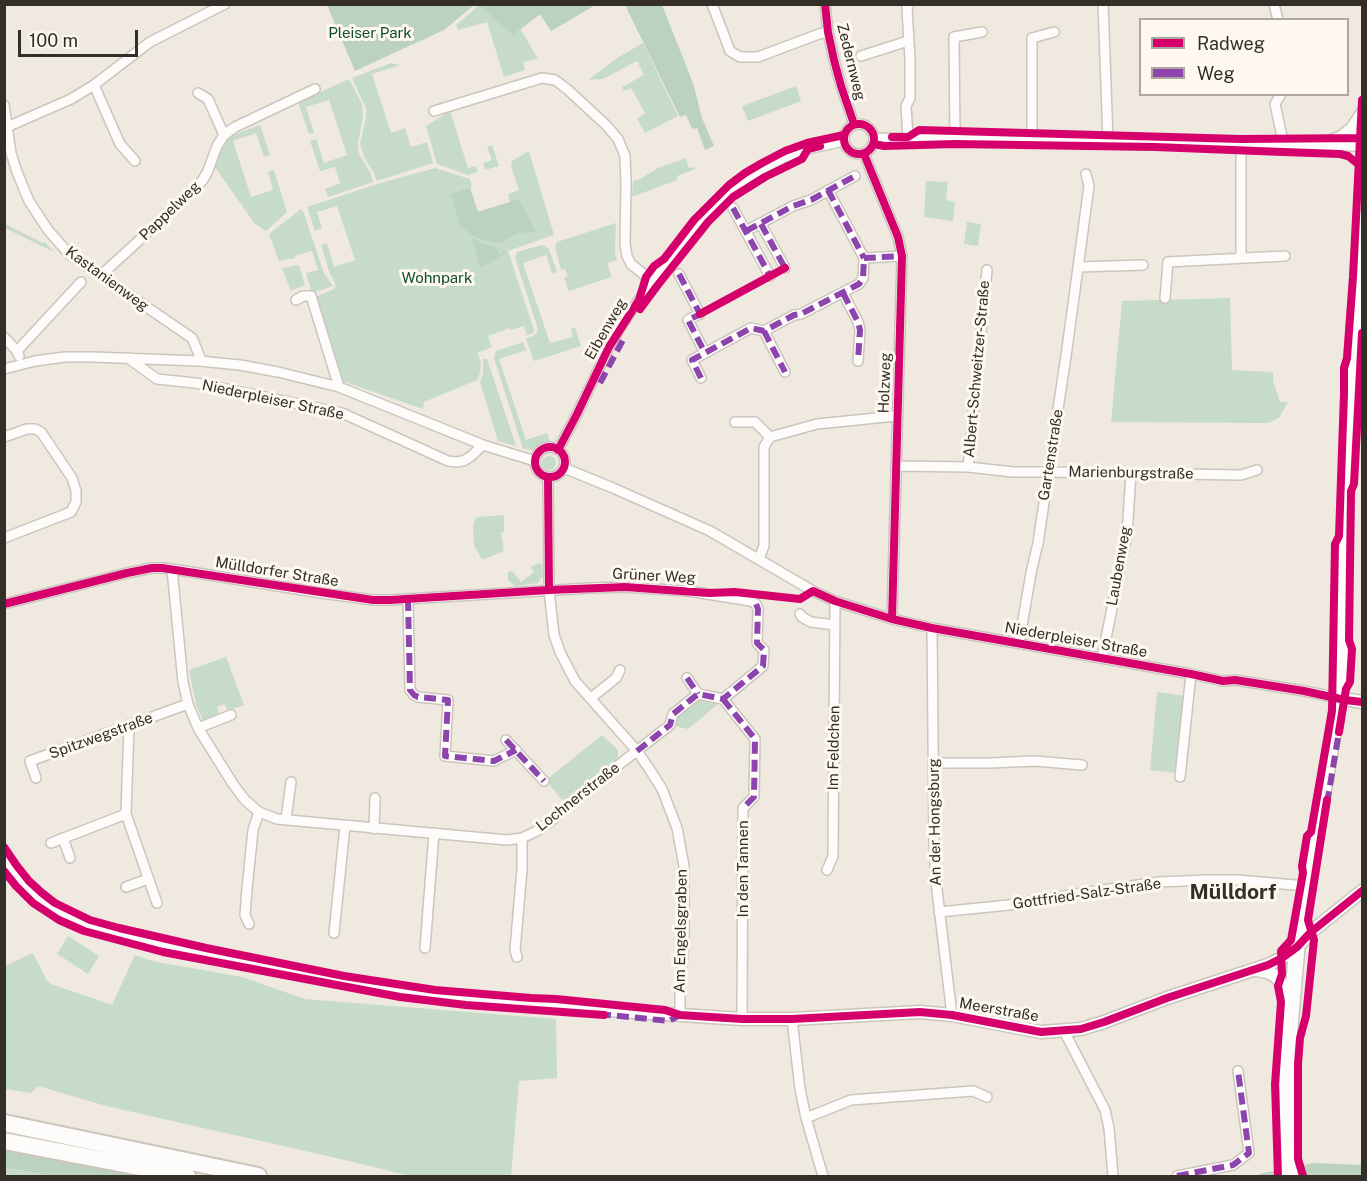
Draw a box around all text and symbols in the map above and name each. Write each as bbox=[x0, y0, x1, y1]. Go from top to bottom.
scale bar bbox=[21, 18, 141, 56]
legend bbox=[1139, 18, 1349, 96]
street label: Zedernweg bbox=[833, 22, 869, 102]
park label: Pleiser Park bbox=[328, 24, 412, 42]
text: 100 m bbox=[29, 30, 78, 51]
text: Radweg bbox=[1197, 33, 1265, 54]
text: Weg bbox=[1197, 63, 1235, 84]
street label: Pappelweg bbox=[136, 178, 204, 244]
street label: Kastanienweg bbox=[62, 243, 152, 315]
park label: Wohnpark bbox=[402, 269, 472, 287]
street label: Albert-Schweitzer-Straße bbox=[960, 280, 994, 458]
street label: Eibenweg bbox=[581, 295, 631, 363]
street label: Holzweg bbox=[875, 352, 895, 414]
street label: Niederpleiser Straße bbox=[200, 376, 346, 424]
street label: Gartenstraße bbox=[1035, 408, 1067, 502]
street label: Marienburgstraße bbox=[1068, 463, 1194, 483]
street label: Laubenweg bbox=[1103, 525, 1135, 607]
street label: Mülldorfer Straße bbox=[214, 553, 340, 591]
street label: Grüner Weg bbox=[612, 565, 696, 587]
street label: Niederpleiser Straße bbox=[1003, 619, 1149, 661]
street label: Im Feldchen bbox=[824, 705, 844, 791]
street label: Spitzwegstraße bbox=[47, 709, 155, 763]
street label: An der Hongsburg bbox=[925, 758, 945, 886]
street label: Lochnerstraße bbox=[533, 759, 623, 835]
street label: In den Tannen bbox=[734, 820, 752, 918]
street label: Am Engelsgraben bbox=[671, 869, 691, 993]
street label: Gottfried-Salz-Straße bbox=[1012, 875, 1162, 913]
district label: Mülldorf bbox=[1190, 880, 1276, 906]
street label: Meerstraße bbox=[958, 994, 1040, 1026]

